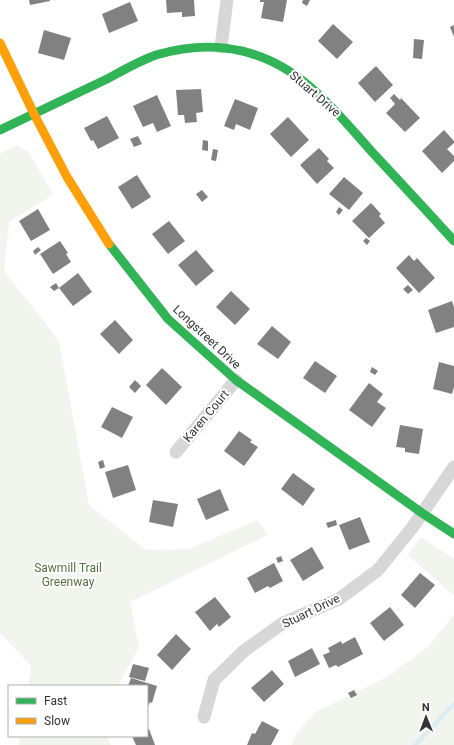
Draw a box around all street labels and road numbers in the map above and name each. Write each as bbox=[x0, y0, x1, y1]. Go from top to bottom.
street label: Stuart Drive bbox=[287, 68, 343, 120]
street label: Longstreet Drive bbox=[170, 302, 244, 372]
street label: Karen Court bbox=[180, 387, 232, 445]
street label: Stuart Drive bbox=[280, 591, 342, 631]

